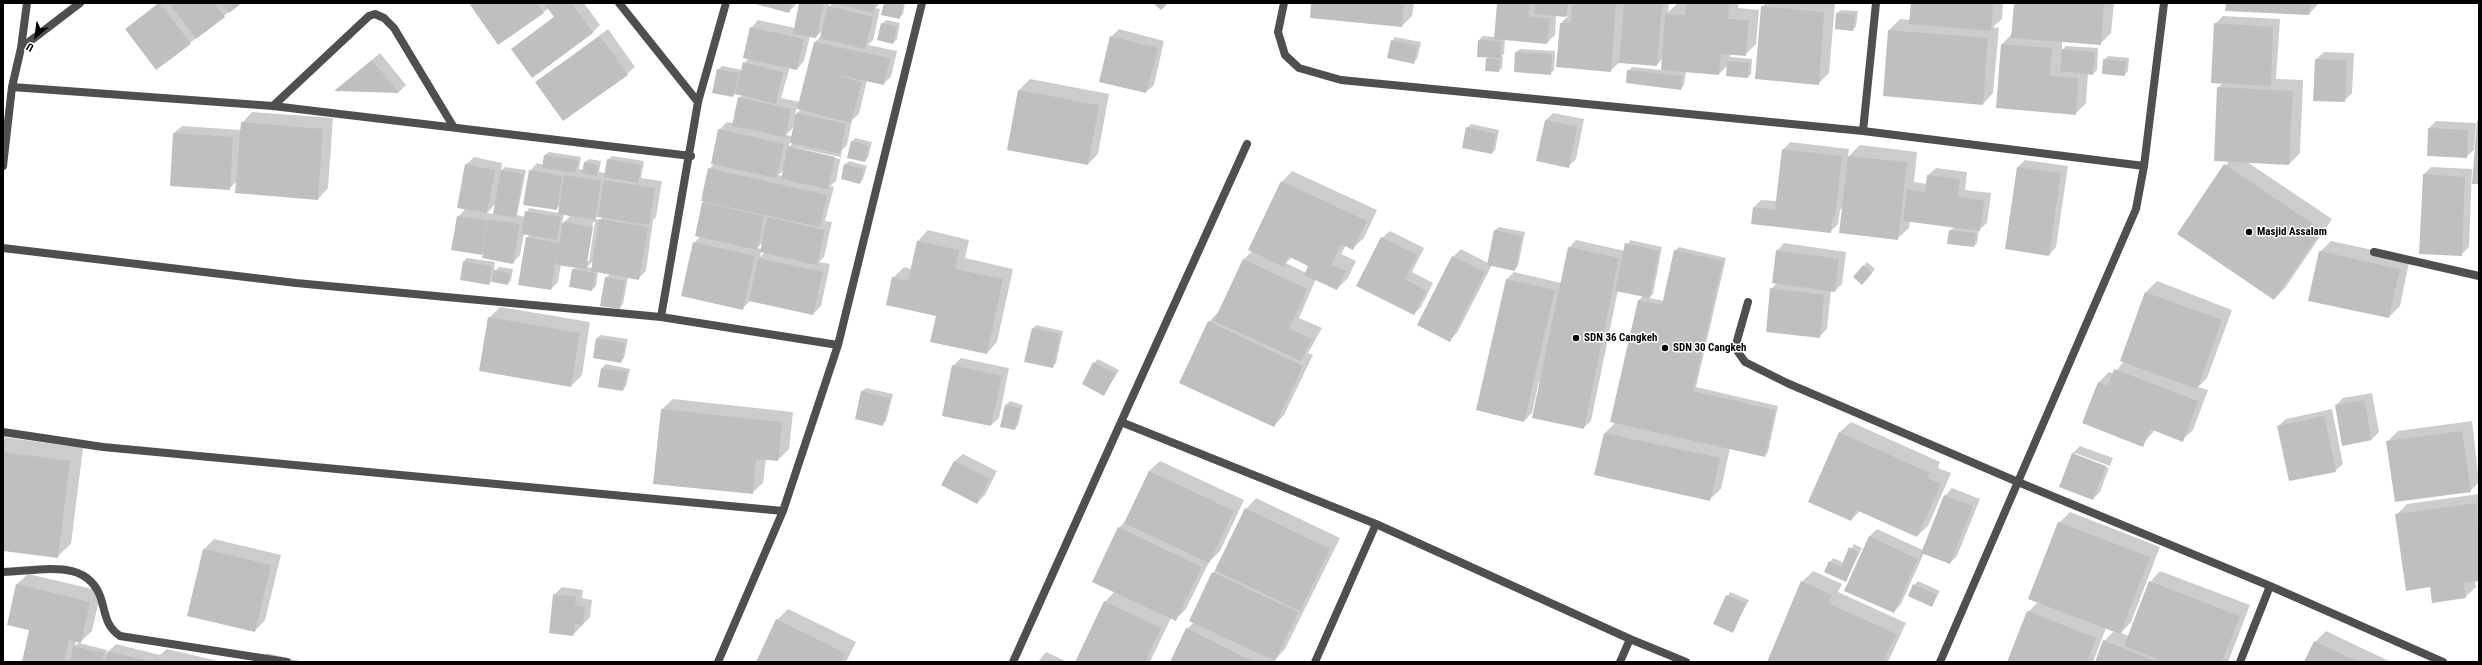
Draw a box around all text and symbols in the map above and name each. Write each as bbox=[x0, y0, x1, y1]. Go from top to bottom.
north arrow bbox=[16, 16, 56, 56]
text: U bbox=[24, 40, 36, 54]
place label: Masjid Assalam bbox=[2257, 225, 2327, 239]
marker: Masjid Assalam bbox=[2244, 227, 2254, 237]
place label: SDN 36 Cangkeh bbox=[1584, 331, 1657, 345]
marker: SDN 36 Cangkeh bbox=[1571, 333, 1581, 343]
place label: SDN 30 Cangkeh bbox=[1673, 341, 1746, 355]
marker: SDN 30 Cangkeh bbox=[1660, 343, 1670, 353]

